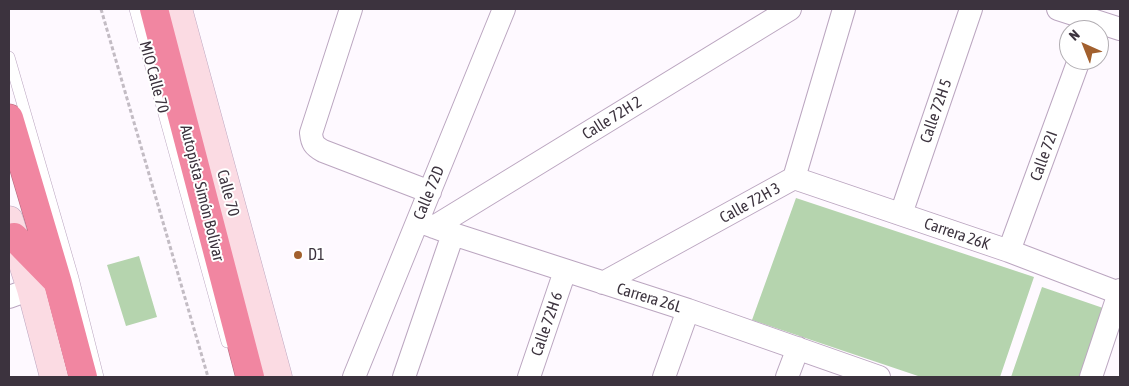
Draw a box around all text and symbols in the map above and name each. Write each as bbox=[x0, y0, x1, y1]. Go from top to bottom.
north arrow bbox=[1059, 20, 1109, 70]
text: N bbox=[1066, 26, 1083, 44]
street label: MIO Calle 70 bbox=[135, 39, 173, 115]
street label: Calle 72H 5 bbox=[916, 76, 956, 146]
street label: Calle 72H 2 bbox=[579, 92, 645, 144]
street label: Autopista Simón Bolívar bbox=[176, 123, 228, 263]
street label: Calle 72I bbox=[1026, 129, 1062, 183]
street label: Calle 72D bbox=[410, 163, 448, 223]
street label: Calle 70 bbox=[213, 168, 243, 218]
street label: Calle 72H 3 bbox=[716, 178, 784, 228]
street label: Carrera 26K bbox=[922, 214, 992, 254]
place label: D1 bbox=[308, 245, 324, 265]
marker: D1 bbox=[292, 249, 304, 261]
street label: Carrera 26L bbox=[614, 279, 684, 317]
street label: Calle 72H 6 bbox=[527, 289, 567, 359]

